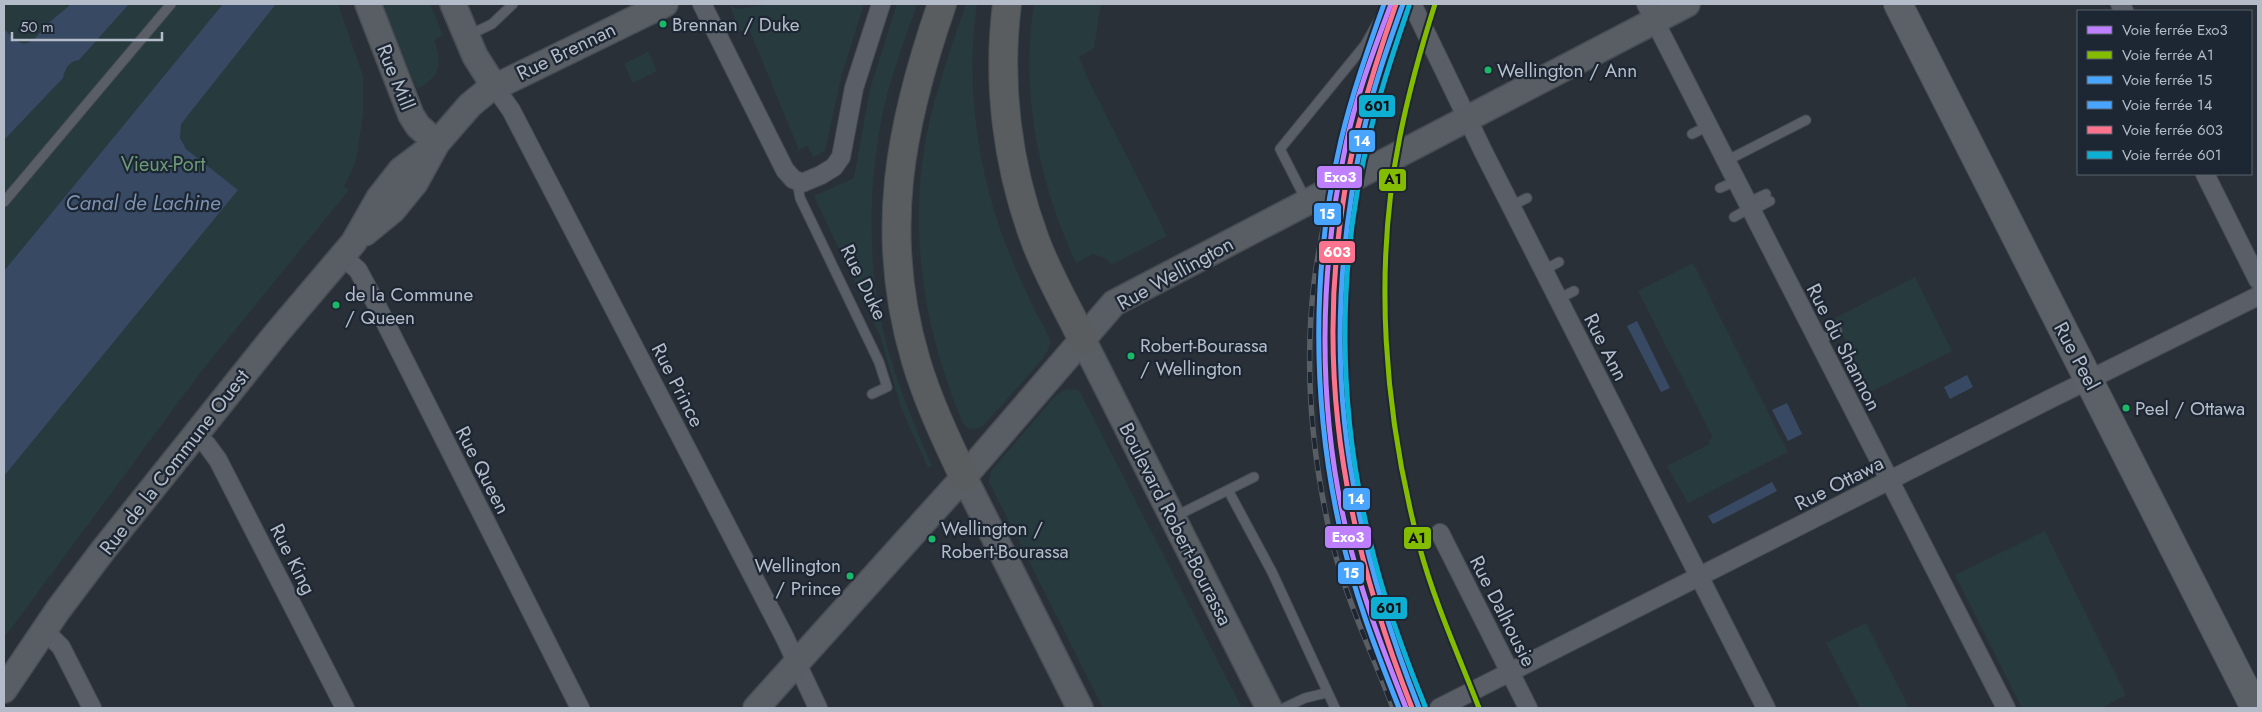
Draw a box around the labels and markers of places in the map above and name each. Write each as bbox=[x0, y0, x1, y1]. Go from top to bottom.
place label: Brennan / Duke bbox=[672, 11, 800, 38]
marker: Brennan / Duke bbox=[658, 19, 668, 29]
place label: Wellington / Ann bbox=[1497, 57, 1637, 84]
marker: Wellington / Ann bbox=[1483, 65, 1493, 75]
place label: de la Commune / Queen bbox=[345, 281, 474, 331]
marker: de la Commune / Queen bbox=[331, 300, 341, 310]
place label: Robert-Bourassa / Wellington bbox=[1140, 332, 1268, 382]
marker: Robert-Bourassa / Wellington bbox=[1126, 351, 1136, 361]
place label: Peel / Ottawa bbox=[2135, 395, 2245, 422]
marker: Peel / Ottawa bbox=[2121, 403, 2131, 413]
place label: Wellington / Robert-Bourassa bbox=[941, 515, 1069, 565]
marker: Wellington / Robert-Bourassa bbox=[927, 534, 937, 544]
place label: Wellington / Prince bbox=[755, 552, 841, 602]
marker: Wellington / Prince bbox=[845, 571, 855, 581]

